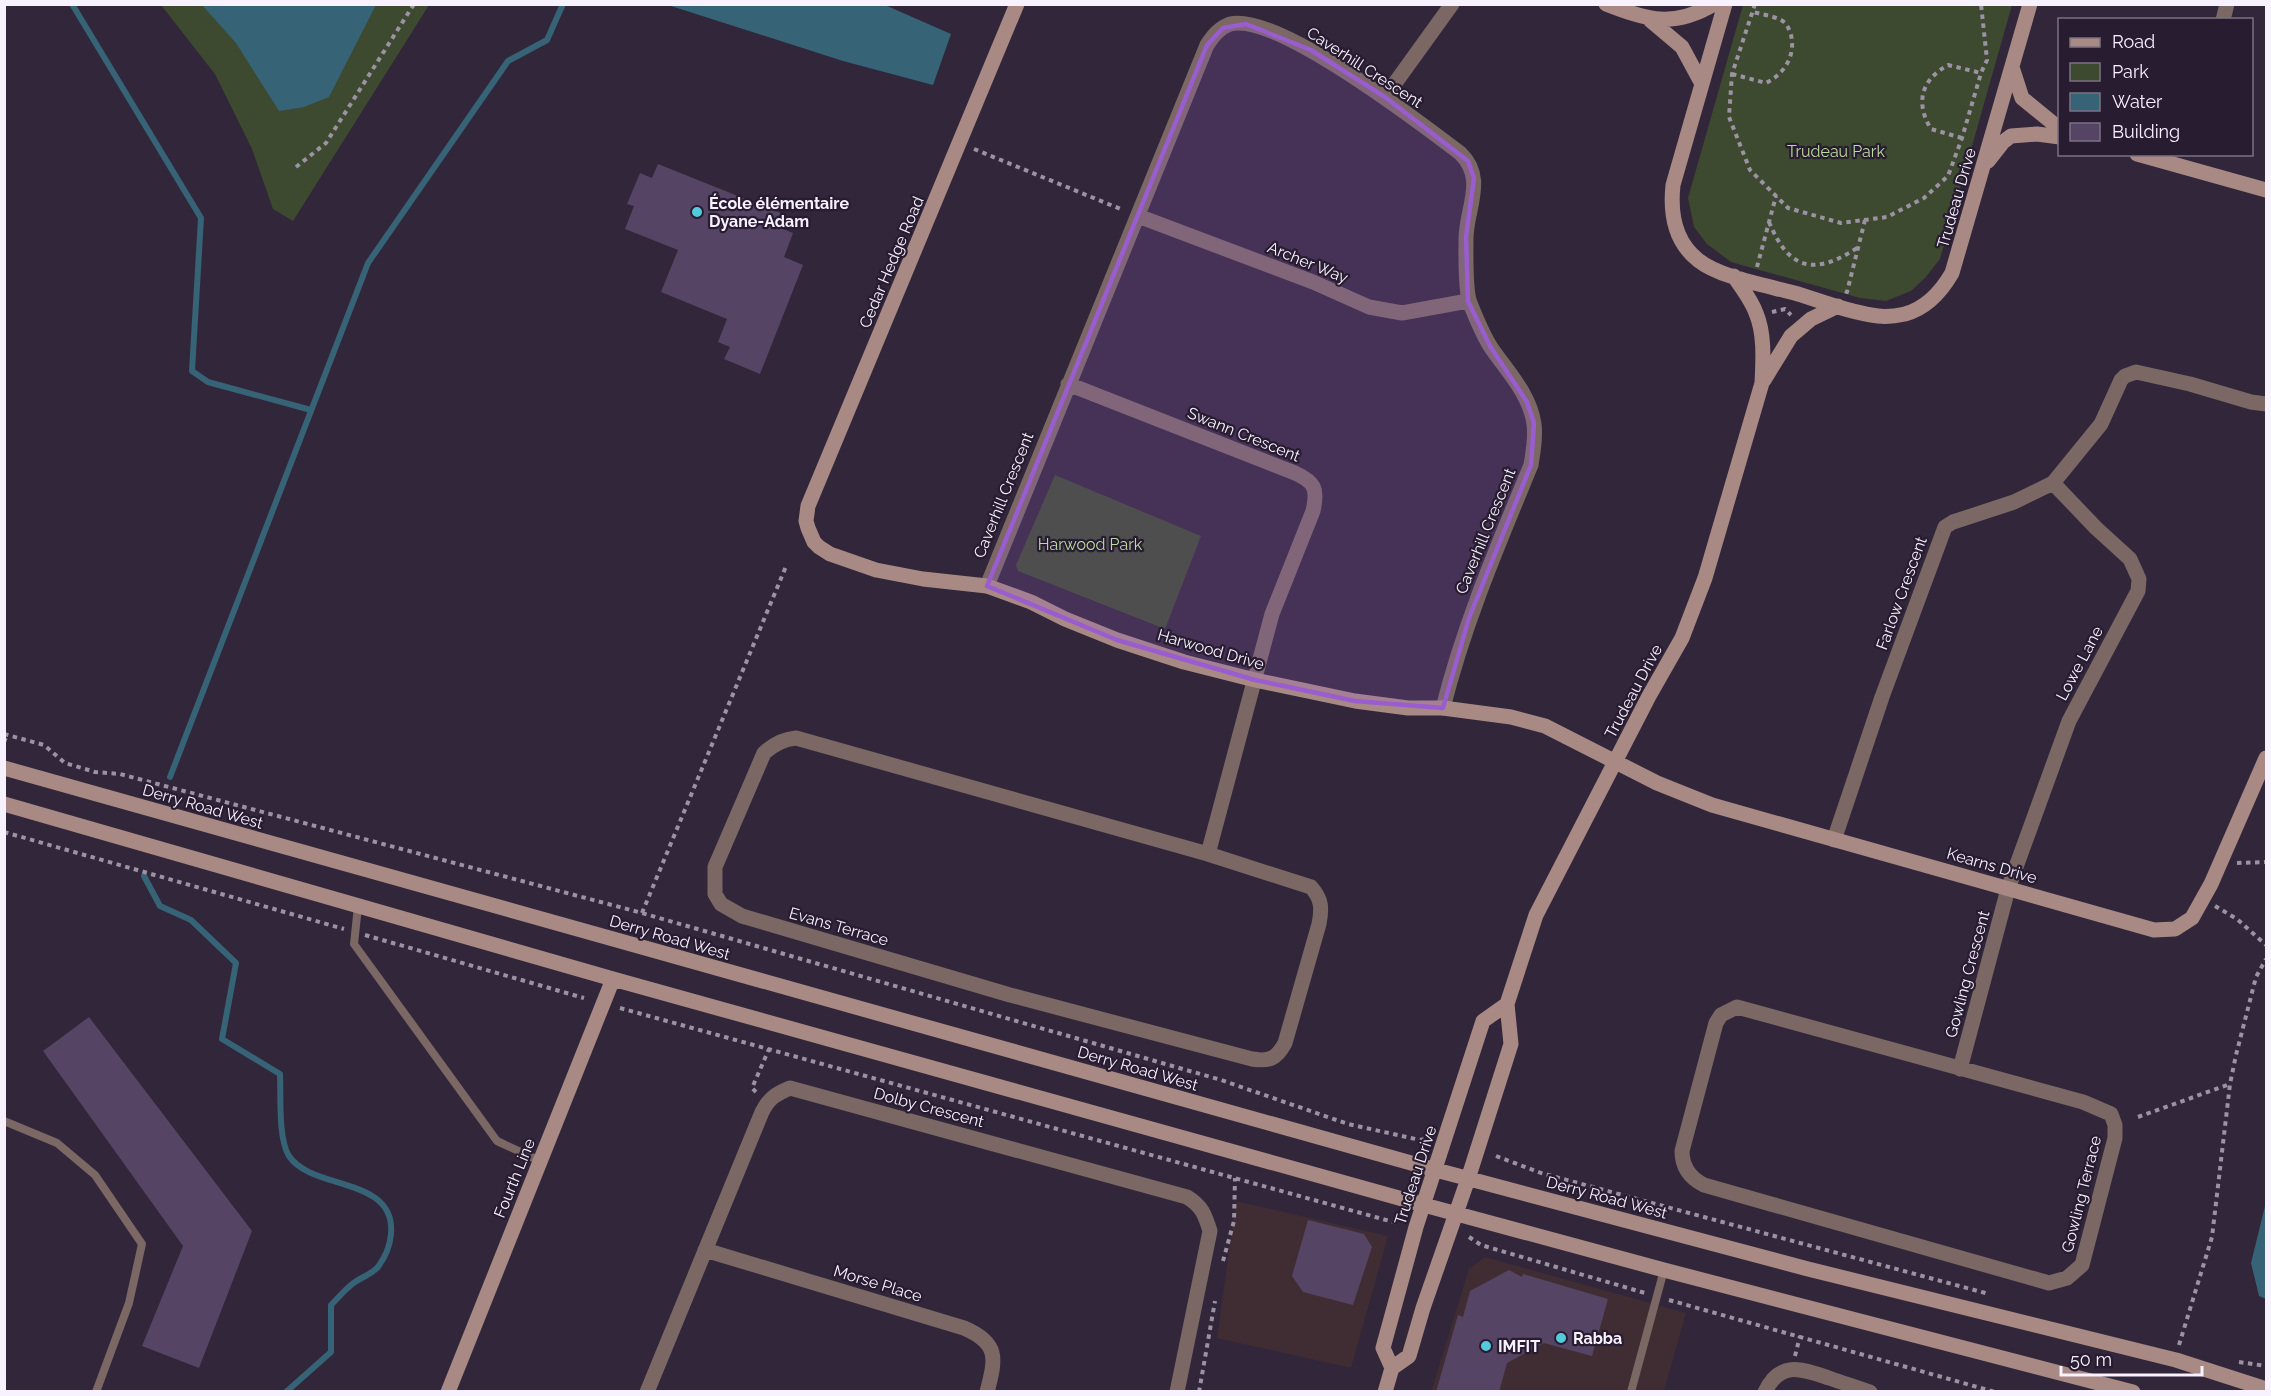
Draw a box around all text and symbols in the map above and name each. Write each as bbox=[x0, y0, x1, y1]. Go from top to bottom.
legend bbox=[2058, 18, 2253, 156]
street label: Caverhill Crescent bbox=[1303, 23, 1427, 112]
text: Road bbox=[2112, 31, 2155, 52]
text: Park bbox=[2112, 61, 2149, 82]
text: Water bbox=[2112, 91, 2163, 112]
text: Building bbox=[2112, 121, 2180, 142]
park label: Trudeau Park bbox=[1787, 142, 1885, 161]
street label: Trudeau Drive bbox=[1933, 146, 1980, 250]
place label: École élémentaire Dyane-Adam bbox=[709, 193, 849, 231]
street label: Cedar Hedge Road bbox=[855, 193, 928, 331]
marker: École élémentaire Dyane-Adam bbox=[690, 205, 704, 219]
street label: Archer Way bbox=[1265, 238, 1351, 287]
street label: Swann Crescent bbox=[1185, 403, 1304, 466]
street label: Caverhill Crescent bbox=[970, 429, 1038, 561]
street label: Caverhill Crescent bbox=[1452, 465, 1520, 597]
street label: Farlow Crescent bbox=[1872, 533, 1931, 652]
park label: Harwood Park bbox=[1038, 535, 1143, 554]
street label: Lowe Lane bbox=[2052, 623, 2107, 704]
street label: Harwood Drive bbox=[1155, 625, 1266, 674]
street label: Trudeau Drive bbox=[1601, 641, 1666, 741]
street label: Derry Road West bbox=[140, 780, 266, 833]
street label: Kearns Drive bbox=[1945, 844, 2039, 887]
street label: Evans Terrace bbox=[787, 903, 891, 950]
street label: Gowling Crescent bbox=[1941, 908, 1994, 1040]
street label: Derry Road West bbox=[607, 911, 733, 964]
street label: Derry Road West bbox=[1075, 1042, 1201, 1095]
street label: Dolby Crescent bbox=[872, 1084, 987, 1131]
street label: Trudeau Drive bbox=[1390, 1123, 1440, 1227]
street label: Gowling Terrace bbox=[2058, 1134, 2105, 1255]
street label: Fourth Line bbox=[490, 1136, 539, 1221]
street label: Derry Road West bbox=[1544, 1172, 1670, 1223]
street label: Morse Place bbox=[831, 1261, 924, 1306]
place label: Rabba bbox=[1573, 1329, 1622, 1348]
marker: Rabba bbox=[1554, 1331, 1568, 1345]
place label: IMFIT bbox=[1498, 1337, 1540, 1356]
marker: IMFIT bbox=[1479, 1339, 1493, 1353]
scale bar bbox=[2061, 1339, 2202, 1377]
text: 50 m bbox=[2070, 1349, 2112, 1370]

